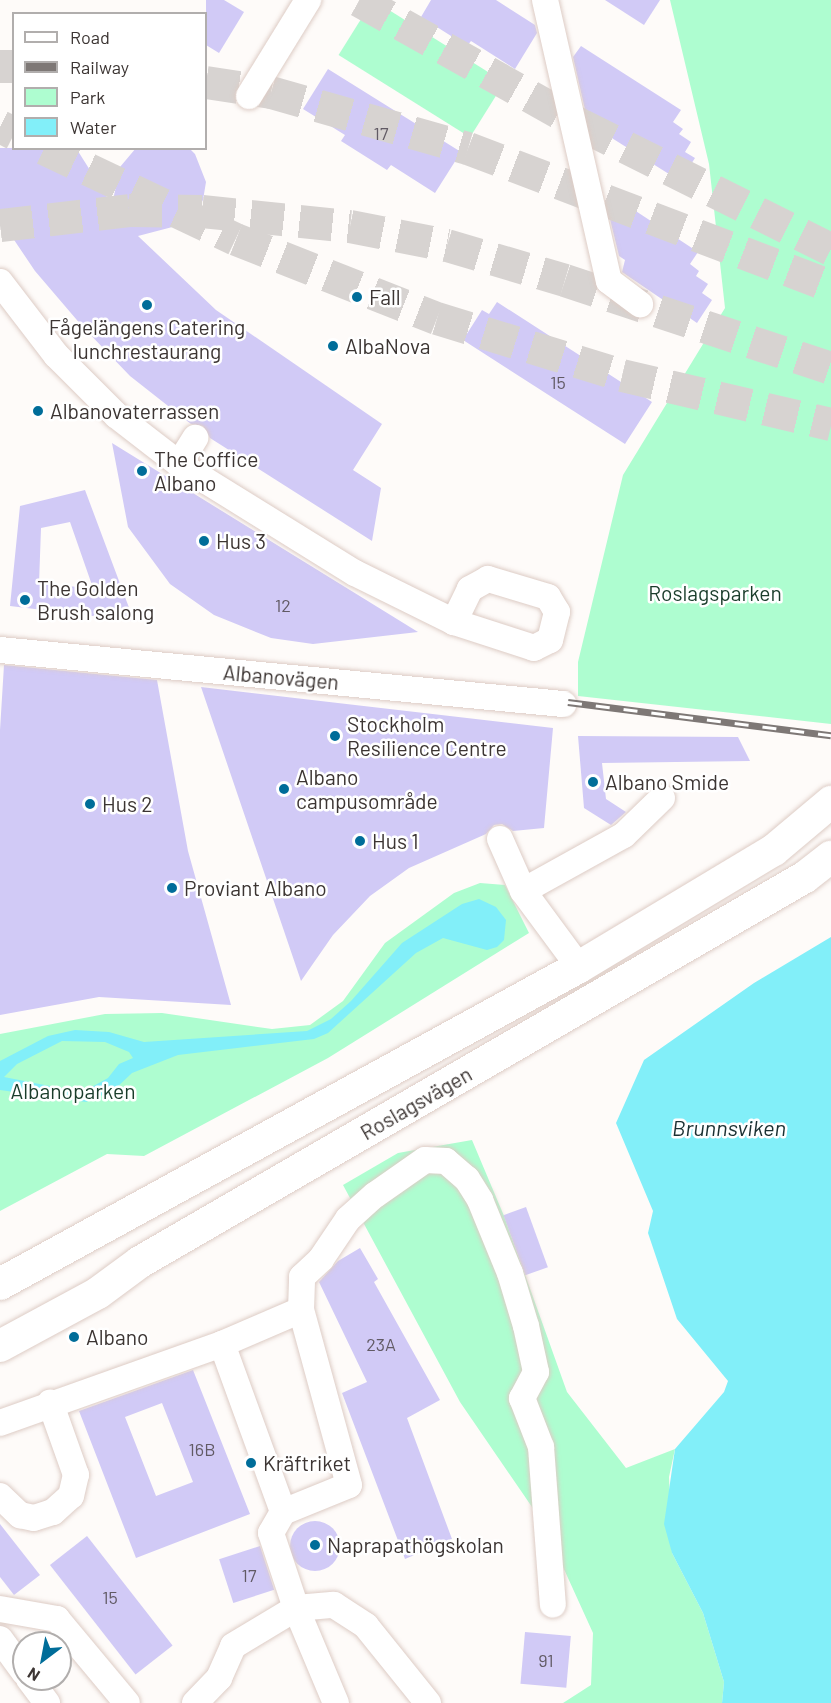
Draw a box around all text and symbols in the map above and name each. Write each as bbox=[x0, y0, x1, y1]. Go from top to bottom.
legend bbox=[12, 12, 207, 150]
text: Road bbox=[70, 26, 110, 48]
text: Railway bbox=[70, 56, 129, 78]
text: Park bbox=[70, 86, 105, 108]
text: Water bbox=[70, 116, 117, 138]
house number: 17 bbox=[374, 122, 388, 144]
place label: Fall bbox=[369, 284, 401, 310]
marker: Fall bbox=[350, 290, 364, 304]
marker: Fågelängens Catering lunchrestaurang bbox=[140, 298, 154, 312]
place label: Fågelängens Catering lunchrestaurang bbox=[49, 314, 245, 364]
place label: AlbaNova bbox=[345, 333, 430, 359]
marker: AlbaNova bbox=[326, 339, 340, 353]
house number: 15 bbox=[550, 371, 566, 393]
place label: Albanovaterrassen bbox=[50, 398, 219, 424]
marker: Albanovaterrassen bbox=[31, 404, 45, 418]
place label: The Coffice Albano bbox=[154, 446, 258, 496]
marker: The Coffice Albano bbox=[135, 464, 149, 478]
place label: Hus 3 bbox=[216, 528, 266, 554]
marker: Hus 3 bbox=[197, 534, 211, 548]
place label: The Golden Brush salong bbox=[37, 575, 154, 625]
park label: Roslagsparken bbox=[648, 580, 782, 606]
marker: The Golden Brush salong bbox=[18, 593, 32, 607]
house number: 12 bbox=[275, 594, 291, 616]
street label: Albanovägen bbox=[222, 659, 340, 695]
place label: Stockholm Resilience Centre bbox=[347, 711, 507, 761]
marker: Stockholm Resilience Centre bbox=[328, 729, 342, 743]
place label: Albano campusområde bbox=[296, 764, 438, 814]
place label: Albano Smide bbox=[605, 769, 729, 795]
marker: Albano Smide bbox=[586, 775, 600, 789]
marker: Albano campusområde bbox=[277, 782, 291, 796]
place label: Hus 2 bbox=[102, 791, 153, 817]
marker: Hus 2 bbox=[83, 797, 97, 811]
place label: Hus 1 bbox=[372, 828, 419, 854]
marker: Hus 1 bbox=[353, 834, 367, 848]
place label: Proviant Albano bbox=[184, 875, 327, 901]
marker: Proviant Albano bbox=[165, 881, 179, 895]
street label: Roslagsvägen bbox=[356, 1061, 476, 1145]
park label: Albanoparken bbox=[10, 1078, 136, 1104]
water label: Brunnsviken bbox=[672, 1115, 786, 1141]
place label: Albano bbox=[86, 1324, 148, 1350]
marker: Albano bbox=[67, 1330, 81, 1344]
house number: 23A bbox=[366, 1333, 396, 1355]
house number: 16B bbox=[189, 1438, 215, 1460]
place label: Kräftriket bbox=[263, 1450, 351, 1476]
marker: Kräftriket bbox=[244, 1456, 258, 1470]
place label: Naprapathögskolan bbox=[327, 1532, 504, 1558]
marker: Naprapathögskolan bbox=[308, 1538, 322, 1552]
house number: 17 bbox=[242, 1564, 256, 1586]
house number: 15 bbox=[102, 1586, 118, 1608]
north arrow bbox=[12, 1631, 72, 1691]
house number: 91 bbox=[538, 1649, 554, 1671]
text: N bbox=[24, 1664, 43, 1686]

